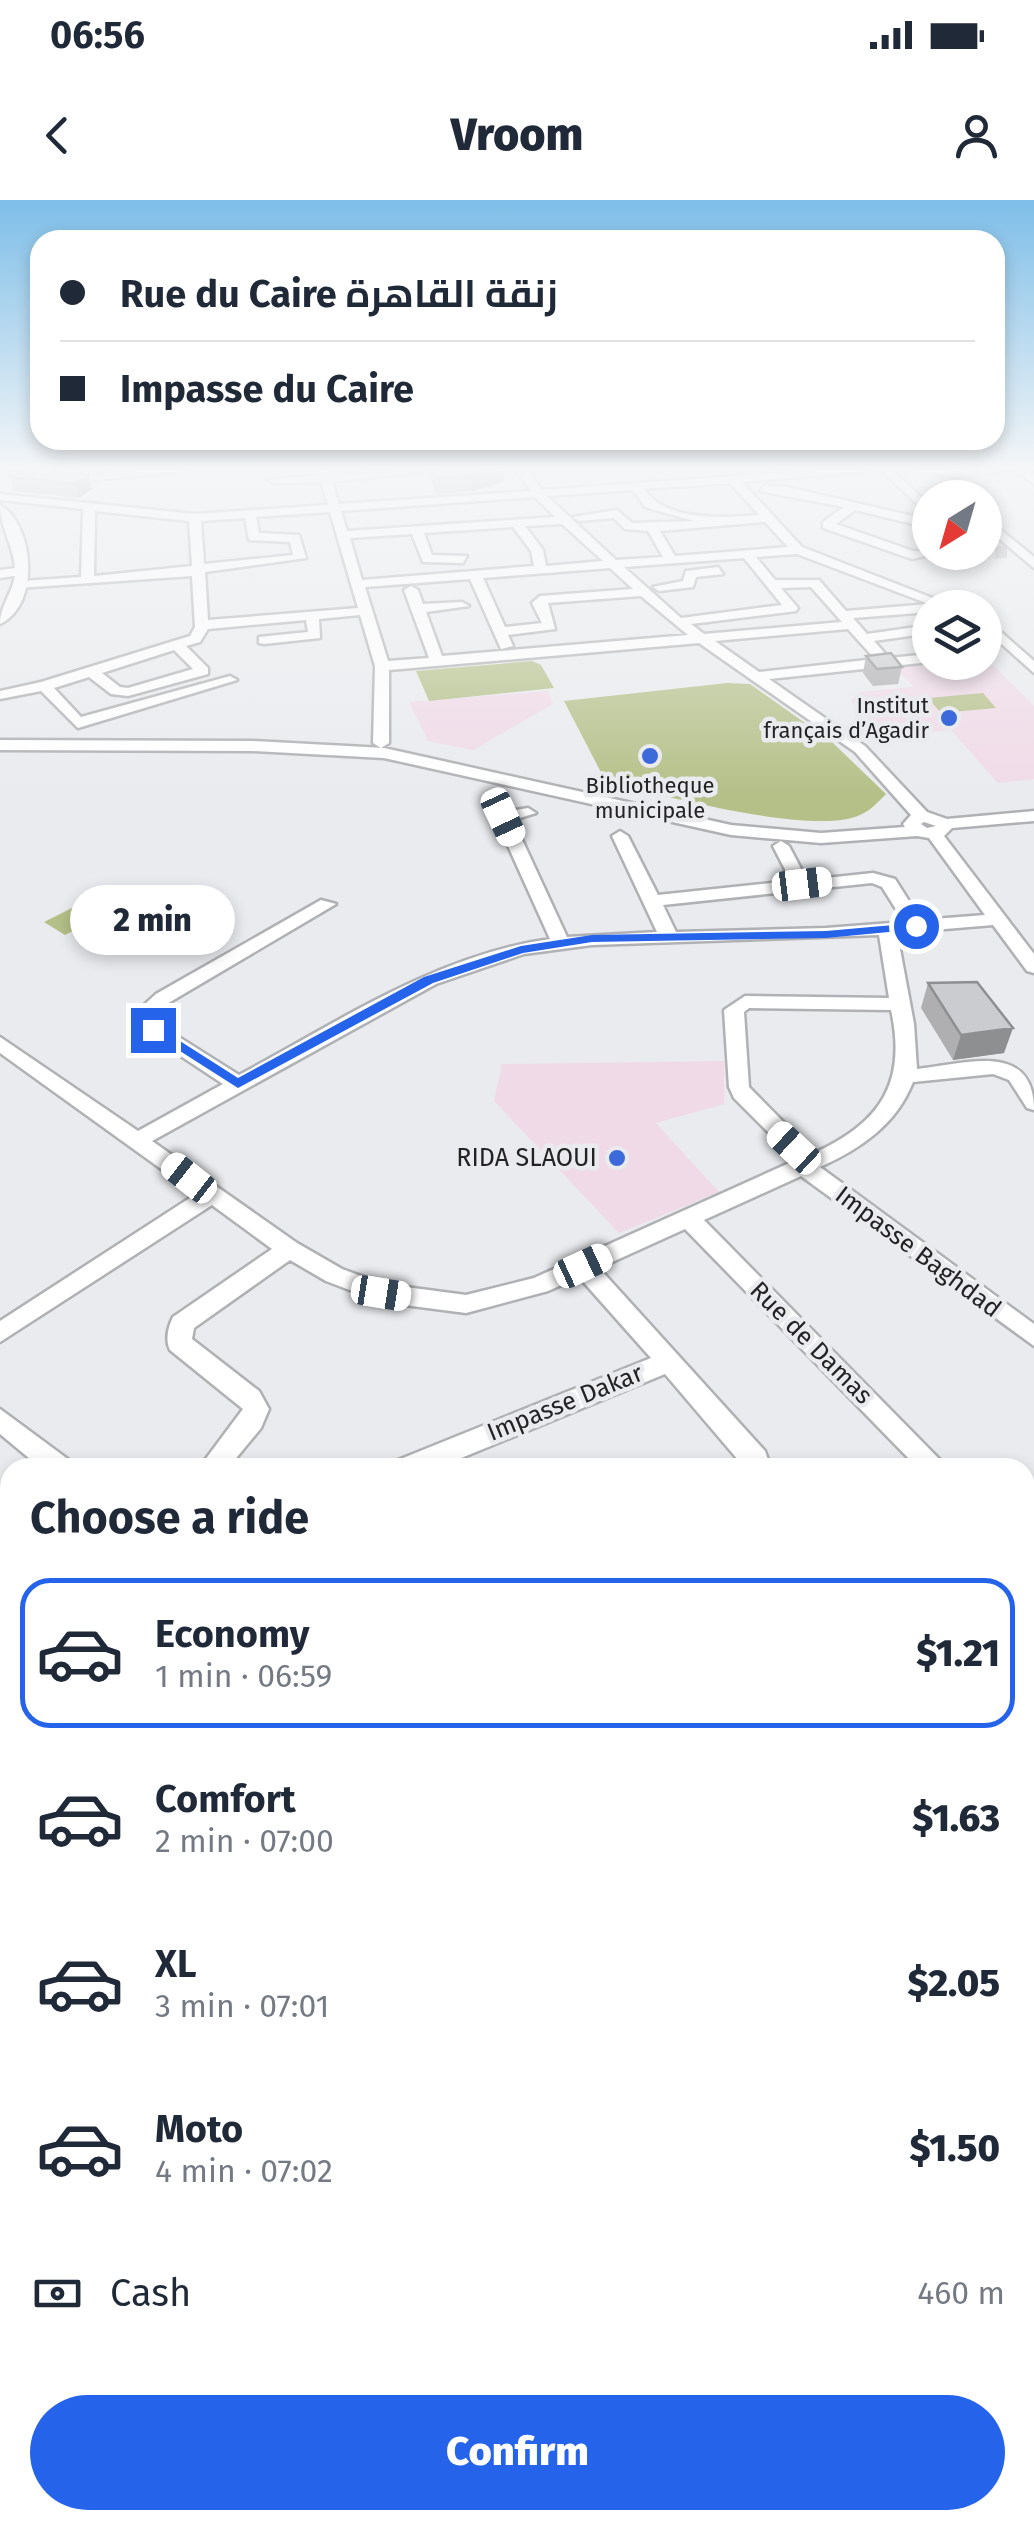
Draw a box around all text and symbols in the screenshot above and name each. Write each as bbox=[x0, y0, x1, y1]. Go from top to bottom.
text: 06:56 bbox=[50, 12, 145, 58]
icon: back bbox=[30, 108, 85, 163]
text: Vroom bbox=[451, 108, 583, 162]
icon: person bbox=[949, 108, 1004, 163]
text: Rue du Caire زنقة القاهرة bbox=[120, 271, 558, 317]
text: Impasse du Caire bbox=[120, 366, 414, 412]
north arrow bbox=[912, 480, 1002, 570]
map controls bbox=[912, 480, 1002, 680]
button: layers bbox=[912, 590, 1002, 680]
place label: Institut français d’Agadir bbox=[764, 692, 929, 744]
marker: Institut français d’Agadir bbox=[938, 707, 960, 729]
marker: Bibliotheque municipale bbox=[639, 745, 661, 767]
place label: Bibliotheque municipale bbox=[586, 772, 714, 824]
car bbox=[477, 783, 529, 851]
car bbox=[770, 865, 834, 903]
callout: 2 min bbox=[70, 885, 236, 955]
text: 2 min bbox=[113, 901, 192, 939]
route start bbox=[894, 904, 939, 949]
route end bbox=[131, 1008, 176, 1053]
car bbox=[762, 1117, 826, 1179]
place label: RIDA SLAOUI bbox=[456, 1143, 597, 1173]
marker: RIDA SLAOUI bbox=[606, 1147, 628, 1169]
car bbox=[156, 1148, 222, 1208]
street label: Impasse Baghdad bbox=[829, 1180, 1007, 1324]
car bbox=[549, 1240, 617, 1292]
car bbox=[349, 1273, 413, 1313]
street label: Rue de Damas bbox=[743, 1275, 879, 1411]
street label: Impasse Dakar bbox=[483, 1358, 648, 1448]
text: Choose a ride bbox=[30, 1491, 309, 1545]
icon: car bbox=[35, 1608, 125, 1698]
text: Economy bbox=[155, 1611, 310, 1657]
text: $1.21 bbox=[916, 1630, 1000, 1676]
text: 1 min · 06:59 bbox=[155, 1657, 332, 1695]
icon: car bbox=[35, 1773, 125, 1863]
text: Comfort bbox=[155, 1776, 296, 1822]
text: $1.63 bbox=[912, 1795, 1000, 1841]
text: 2 min · 07:00 bbox=[155, 1822, 334, 1860]
icon: car bbox=[35, 1938, 125, 2028]
text: XL bbox=[155, 1941, 197, 1987]
text: $2.05 bbox=[908, 1960, 1000, 2006]
text: 3 min · 07:01 bbox=[155, 1987, 329, 2025]
icon: car bbox=[35, 2103, 125, 2193]
text: Moto bbox=[155, 2106, 243, 2152]
text: $1.50 bbox=[910, 2125, 1000, 2171]
text: 4 min · 07:02 bbox=[155, 2152, 333, 2190]
icon: cash bbox=[30, 2266, 85, 2321]
text: Cash bbox=[110, 2270, 191, 2316]
text: 460 m bbox=[917, 2274, 1005, 2312]
button: Confirm bbox=[30, 2395, 1005, 2510]

